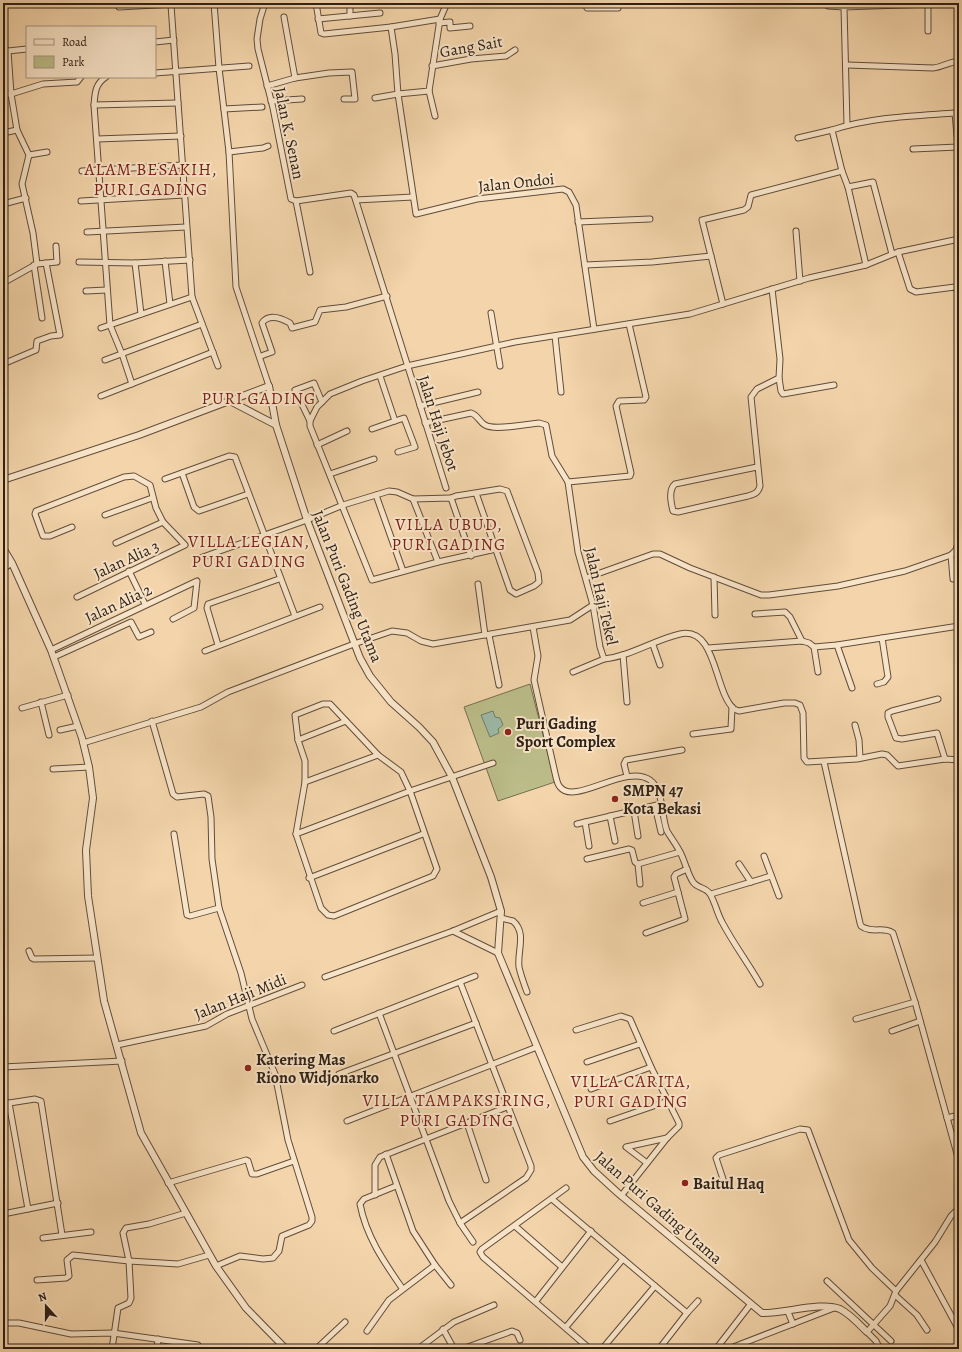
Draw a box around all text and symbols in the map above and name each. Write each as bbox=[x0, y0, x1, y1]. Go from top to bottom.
legend bbox=[26, 26, 156, 78]
street label: Gang Sait bbox=[438, 31, 504, 63]
text: Road bbox=[62, 34, 88, 50]
text: Park bbox=[62, 54, 85, 70]
street label: Jalan K. Senan bbox=[269, 85, 310, 181]
district label: ALAM BESAKIH, PURI GADING bbox=[84, 158, 217, 201]
street label: Jalan Ondoi bbox=[477, 168, 555, 198]
street label: Jalan Haji Jebot bbox=[412, 373, 464, 474]
district label: PURI GADING bbox=[202, 387, 316, 410]
street label: Jalan Puri Gading Utama bbox=[306, 507, 388, 666]
district label: VILLA UBUD, PURI GADING bbox=[392, 513, 506, 556]
district label: VILLA LEGIAN, PURI GADING bbox=[187, 530, 310, 573]
street label: Jalan Alia 3 bbox=[90, 535, 163, 585]
street label: Jalan Haji Tekel bbox=[579, 545, 623, 648]
street label: Jalan Alia 2 bbox=[82, 579, 156, 629]
place label: Puri Gading Sport Complex bbox=[516, 713, 615, 753]
marker: Puri Gading Sport Complex bbox=[503, 727, 513, 737]
place label: SMPN 47 Kota Bekasi bbox=[623, 780, 702, 820]
marker: SMPN 47 Kota Bekasi bbox=[610, 794, 620, 804]
street label: Jalan Haji Midi bbox=[191, 968, 290, 1025]
place label: Katering Mas Riono Widjonarko bbox=[256, 1049, 379, 1089]
marker: Katering Mas Riono Widjonarko bbox=[243, 1063, 253, 1073]
district label: VILLA CARITA, PURI GADING bbox=[570, 1070, 691, 1113]
district label: VILLA TAMPAKSIRING, PURI GADING bbox=[361, 1089, 552, 1132]
street label: Jalan Puri Gading Utama bbox=[590, 1146, 727, 1270]
place label: Baitul Haq bbox=[693, 1173, 765, 1195]
marker: Baitul Haq bbox=[680, 1178, 690, 1188]
north arrow bbox=[26, 1286, 66, 1326]
text: N bbox=[36, 1289, 49, 1306]

